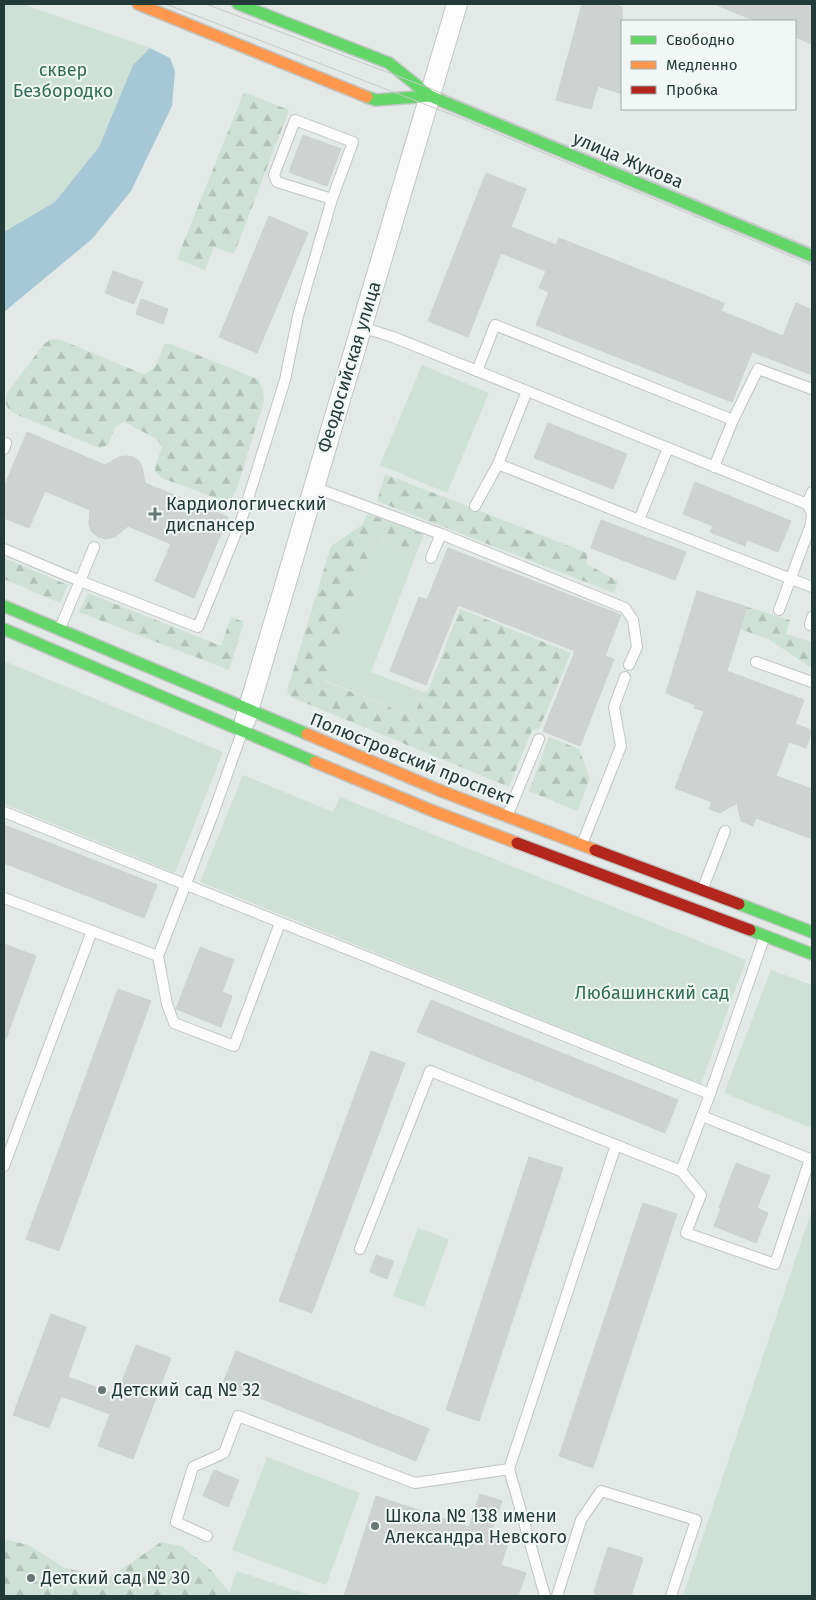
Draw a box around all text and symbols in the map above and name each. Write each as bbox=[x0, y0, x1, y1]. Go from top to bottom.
legend bbox=[621, 20, 796, 110]
text: Свободно bbox=[666, 31, 735, 49]
text: Медленно bbox=[666, 56, 738, 74]
park label: сквер Безбородко bbox=[13, 59, 113, 102]
text: Пробка bbox=[666, 81, 718, 99]
street label: улица Жукова bbox=[569, 127, 687, 193]
street label: Феодосийская улица bbox=[312, 279, 386, 455]
place label: Кардиологический диспансер bbox=[166, 493, 327, 536]
marker: Кардиологический диспансер bbox=[148, 507, 162, 521]
street label: Полюстровский проспект bbox=[307, 708, 518, 810]
park label: Любашинский сад bbox=[575, 982, 729, 1004]
place label: Детский сад № 32 bbox=[111, 1379, 260, 1401]
marker: Детский сад № 32 bbox=[96, 1384, 108, 1396]
place label: Школа № 138 имени Александра Невского bbox=[385, 1505, 567, 1548]
marker: Школа № 138 имени Александра Невского bbox=[369, 1520, 381, 1532]
place label: Детский сад № 30 bbox=[40, 1567, 190, 1589]
marker: Детский сад № 30 bbox=[25, 1572, 37, 1584]

